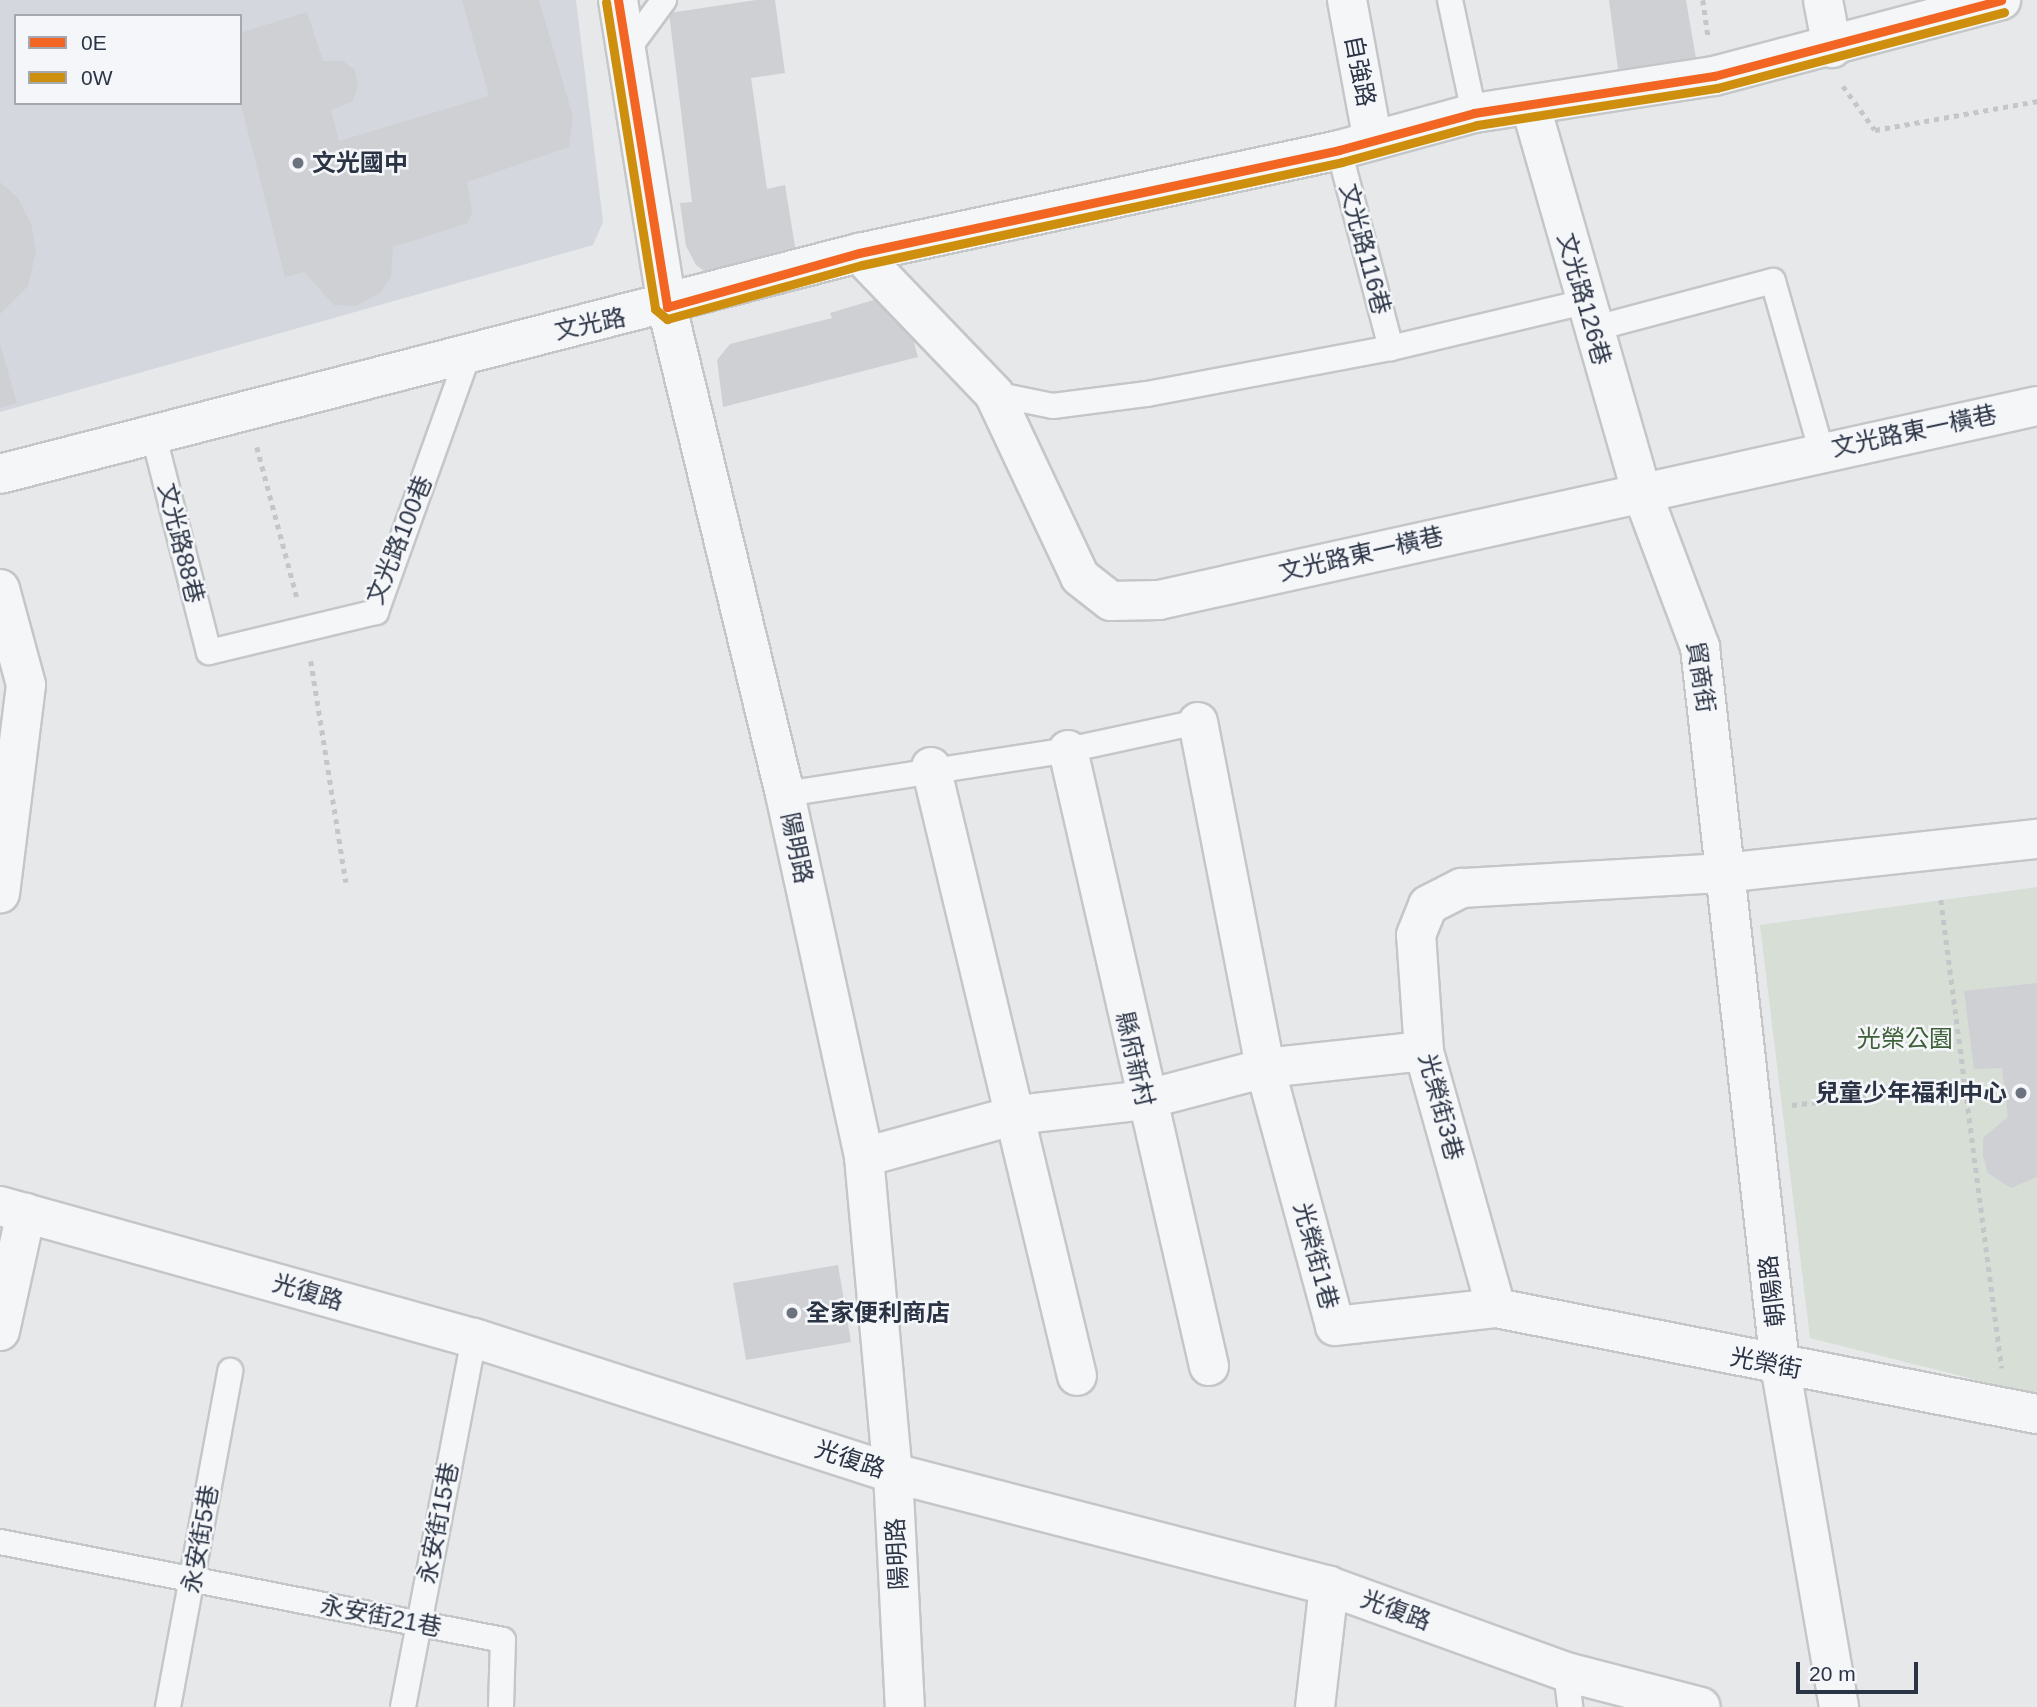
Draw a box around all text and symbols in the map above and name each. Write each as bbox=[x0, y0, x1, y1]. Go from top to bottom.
legend bbox=[14, 14, 242, 105]
text: 0E bbox=[81, 31, 107, 54]
street label: 自強路 bbox=[1339, 33, 1381, 109]
text: 0W bbox=[81, 66, 113, 89]
place label: 文光國中 bbox=[312, 149, 408, 177]
marker: 文光國中 bbox=[290, 155, 306, 171]
street label: 文光路116巷 bbox=[1334, 180, 1396, 318]
street label: 文光路126巷 bbox=[1551, 230, 1617, 368]
street label: 文光路 bbox=[552, 302, 628, 346]
street label: 文光路東一橫巷 bbox=[1829, 399, 1999, 463]
street label: 文光路100巷 bbox=[360, 472, 438, 608]
street label: 文光路88巷 bbox=[152, 480, 210, 606]
street label: 文光路東一橫巷 bbox=[1276, 521, 1446, 587]
street label: 貿商街 bbox=[1681, 639, 1721, 715]
street label: 陽明路 bbox=[775, 810, 819, 886]
street label: 縣府新村 bbox=[1110, 1009, 1160, 1109]
park label: 光榮公園 bbox=[1857, 1025, 1953, 1053]
street label: 光榮街3巷 bbox=[1413, 1050, 1469, 1164]
place label: 兒童少年福利中心 bbox=[1815, 1079, 2007, 1107]
marker: 兒童少年福利中心 bbox=[2013, 1085, 2029, 1101]
street label: 光榮街1巷 bbox=[1288, 1199, 1344, 1313]
street label: 朝陽路 bbox=[1753, 1254, 1791, 1328]
street label: 光復路 bbox=[269, 1268, 347, 1316]
place label: 全家便利商店 bbox=[806, 1299, 950, 1327]
marker: 全家便利商店 bbox=[784, 1305, 800, 1321]
street label: 光榮街 bbox=[1728, 1342, 1804, 1384]
street label: 光復路 bbox=[811, 1434, 889, 1484]
street label: 永安街15巷 bbox=[412, 1460, 464, 1586]
street label: 永安街5巷 bbox=[176, 1483, 224, 1595]
street label: 陽明路 bbox=[881, 1517, 913, 1591]
street label: 光復路 bbox=[1357, 1584, 1435, 1636]
street label: 永安街21巷 bbox=[318, 1590, 444, 1642]
scale bar bbox=[1799, 1648, 1922, 1692]
text: 20 m bbox=[1809, 1662, 1856, 1685]

